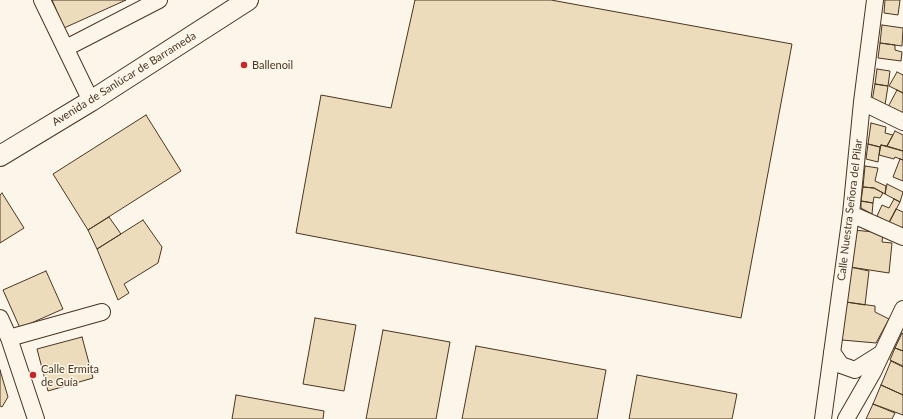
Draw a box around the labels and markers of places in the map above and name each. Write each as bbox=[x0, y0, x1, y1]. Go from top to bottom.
place label: Ballenoil bbox=[252, 58, 293, 72]
marker: Ballenoil bbox=[239, 60, 249, 70]
place label: Calle Ermita de Guía bbox=[41, 362, 99, 388]
marker: Calle Ermita de Guía bbox=[28, 370, 38, 380]

